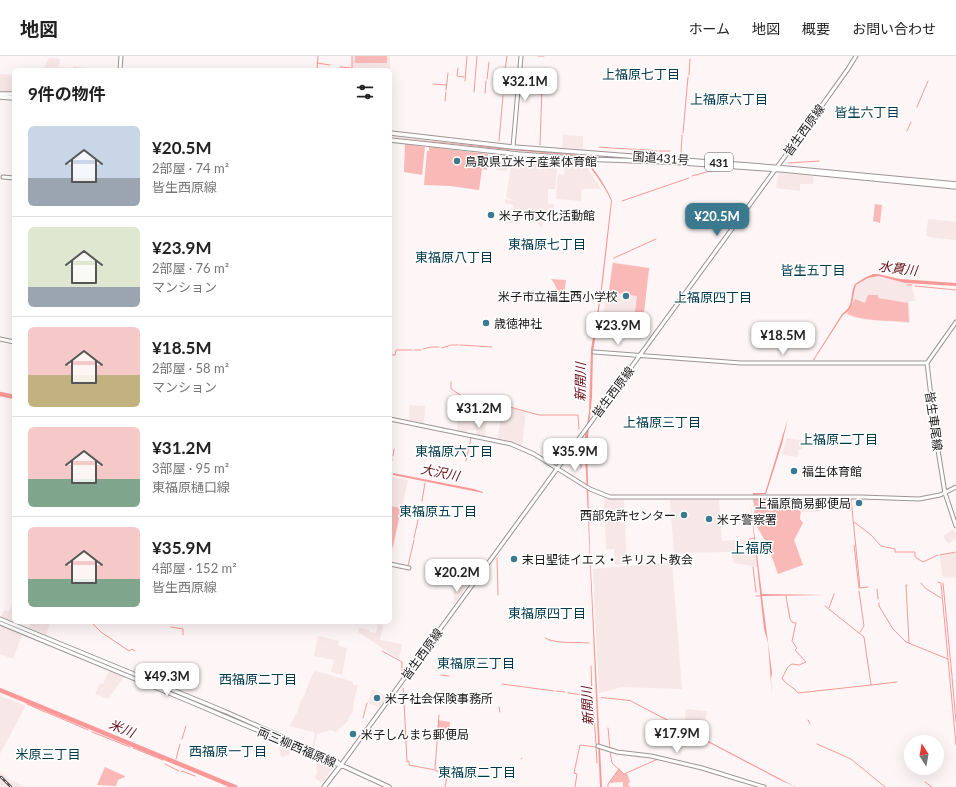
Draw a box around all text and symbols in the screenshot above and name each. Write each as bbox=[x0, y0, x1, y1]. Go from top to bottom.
text: 地図 bbox=[20, 17, 58, 40]
text: ホーム bbox=[688, 20, 730, 37]
text: 地図 bbox=[752, 20, 780, 37]
text: 概要 bbox=[802, 20, 830, 37]
text: お問い合わせ bbox=[852, 20, 936, 37]
district label: 上福原七丁目 bbox=[602, 66, 680, 82]
pin: ¥32.1M bbox=[492, 68, 558, 102]
text: ¥32.1M bbox=[502, 73, 548, 89]
icon: filters bbox=[354, 81, 376, 103]
text: 9件の物件 bbox=[28, 83, 106, 104]
district label: 上福原六丁目 bbox=[690, 91, 768, 107]
street label: 皆生西原線 bbox=[780, 101, 828, 159]
district label: 皆生六丁目 bbox=[834, 104, 900, 120]
text: ¥20.5M bbox=[152, 137, 212, 158]
icon: home bbox=[60, 142, 108, 190]
street label: 国道431号 bbox=[632, 149, 690, 167]
road number: 431 bbox=[705, 153, 733, 171]
place label: 鳥取県立米子産業体育館 bbox=[465, 154, 597, 169]
marker: 鳥取県立米子産業体育館 bbox=[452, 156, 462, 166]
text: 2部屋 · 74 m² bbox=[152, 160, 229, 176]
text: 皆生西原線 bbox=[152, 179, 217, 195]
pin: ¥20.5M bbox=[684, 203, 750, 237]
place label: 米子市文化活動館 bbox=[499, 208, 595, 223]
text: ¥20.5M bbox=[694, 208, 740, 224]
marker: 米子市文化活動館 bbox=[486, 210, 496, 220]
district label: 東福原七丁目 bbox=[508, 236, 586, 252]
text: ¥23.9M bbox=[152, 237, 212, 258]
icon: home bbox=[60, 243, 108, 291]
district label: 東福原八丁目 bbox=[415, 249, 493, 265]
water label: 水貫川 bbox=[878, 258, 920, 279]
text: 2部屋 · 76 m² bbox=[152, 260, 229, 276]
district label: 皆生五丁目 bbox=[780, 262, 846, 278]
text: マンション bbox=[152, 279, 217, 295]
place label: 米子市立福生西小学校 bbox=[498, 289, 618, 304]
district label: 上福原四丁目 bbox=[674, 289, 752, 305]
marker: 米子市立福生西小学校 bbox=[621, 291, 631, 301]
pin: ¥23.9M bbox=[585, 312, 651, 346]
place label: 歳徳神社 bbox=[494, 316, 542, 331]
text: ¥23.9M bbox=[595, 317, 641, 333]
marker: 歳徳神社 bbox=[481, 318, 491, 328]
pin: ¥18.5M bbox=[750, 322, 816, 356]
text: ¥18.5M bbox=[760, 327, 806, 343]
text: ¥18.5M bbox=[152, 337, 212, 358]
icon: home bbox=[60, 343, 108, 391]
text: 2部屋 · 58 m² bbox=[152, 360, 229, 376]
water label: 新開川 bbox=[572, 360, 588, 402]
street label: 皆生西原線 bbox=[589, 364, 637, 420]
text: マンション bbox=[152, 379, 217, 395]
street label: 皆生車尾線 bbox=[922, 390, 946, 452]
pin: ¥31.2M bbox=[446, 395, 512, 429]
text: ¥31.2M bbox=[456, 400, 502, 416]
district label: 上福原三丁目 bbox=[623, 414, 701, 430]
district label: 上福原二丁目 bbox=[800, 431, 878, 447]
text: ¥31.2M bbox=[152, 437, 212, 458]
pin: ¥35.9M bbox=[542, 438, 608, 472]
icon: home bbox=[60, 443, 108, 491]
district label: 東福原六丁目 bbox=[415, 443, 493, 459]
text: ¥35.9M bbox=[552, 443, 598, 459]
text: 3部屋 · 95 m² bbox=[152, 460, 229, 476]
water label: 大沢川 bbox=[419, 460, 463, 484]
place label: 福生体育館 bbox=[802, 464, 862, 479]
marker: 福生体育館 bbox=[789, 466, 799, 476]
text: 東福原樋口線 bbox=[152, 479, 230, 495]
place label: 上福原簡易郵便局 bbox=[755, 496, 851, 511]
marker: 上福原簡易郵便局 bbox=[854, 498, 864, 508]
district label: 東福原五丁目 bbox=[399, 503, 477, 519]
place label: 西部免許センター bbox=[580, 508, 676, 523]
marker: 西部免許センター bbox=[679, 510, 689, 520]
place label: 米子警察署 bbox=[717, 512, 777, 527]
marker: 米子警察署 bbox=[704, 514, 714, 524]
text: ¥35.9M bbox=[152, 537, 212, 558]
district label: 上福原 bbox=[731, 539, 773, 556]
icon: home bbox=[60, 543, 108, 591]
place label: 末日聖徒イエス・ キリスト教会 bbox=[522, 552, 693, 567]
marker: 末日聖徒イエス・ キリスト教会 bbox=[509, 554, 519, 564]
pin: ¥20.2M bbox=[424, 559, 490, 593]
text: 4部屋 · 152 m² bbox=[152, 560, 237, 576]
text: ¥20.2M bbox=[434, 564, 480, 580]
text: 皆生西原線 bbox=[152, 579, 217, 595]
district label: 東福原四丁目 bbox=[508, 605, 586, 621]
street label: 皆生西原線 bbox=[398, 625, 446, 683]
district label: 東福原三丁目 bbox=[437, 655, 515, 671]
pin: ¥49.3M bbox=[134, 663, 200, 697]
text: ¥49.3M bbox=[144, 668, 190, 684]
district label: 西福原二丁目 bbox=[219, 671, 297, 687]
water label: 新開川 bbox=[578, 684, 596, 726]
place label: 米子社会保険事務所 bbox=[385, 691, 493, 706]
marker: 米子社会保険事務所 bbox=[372, 693, 382, 703]
water label: 米川 bbox=[107, 716, 139, 741]
pin: ¥17.9M bbox=[644, 720, 710, 754]
street label: 両三柳西福原線 bbox=[255, 724, 339, 770]
text: ¥17.9M bbox=[654, 725, 700, 741]
place label: 米子しんまち郵便局 bbox=[361, 727, 469, 742]
marker: 米子しんまち郵便局 bbox=[348, 729, 358, 739]
north arrow bbox=[904, 735, 944, 775]
map controls bbox=[904, 735, 944, 775]
district label: 西福原一丁目 bbox=[189, 743, 267, 759]
district label: 米原三丁目 bbox=[15, 746, 81, 762]
district label: 東福原二丁目 bbox=[438, 764, 516, 780]

